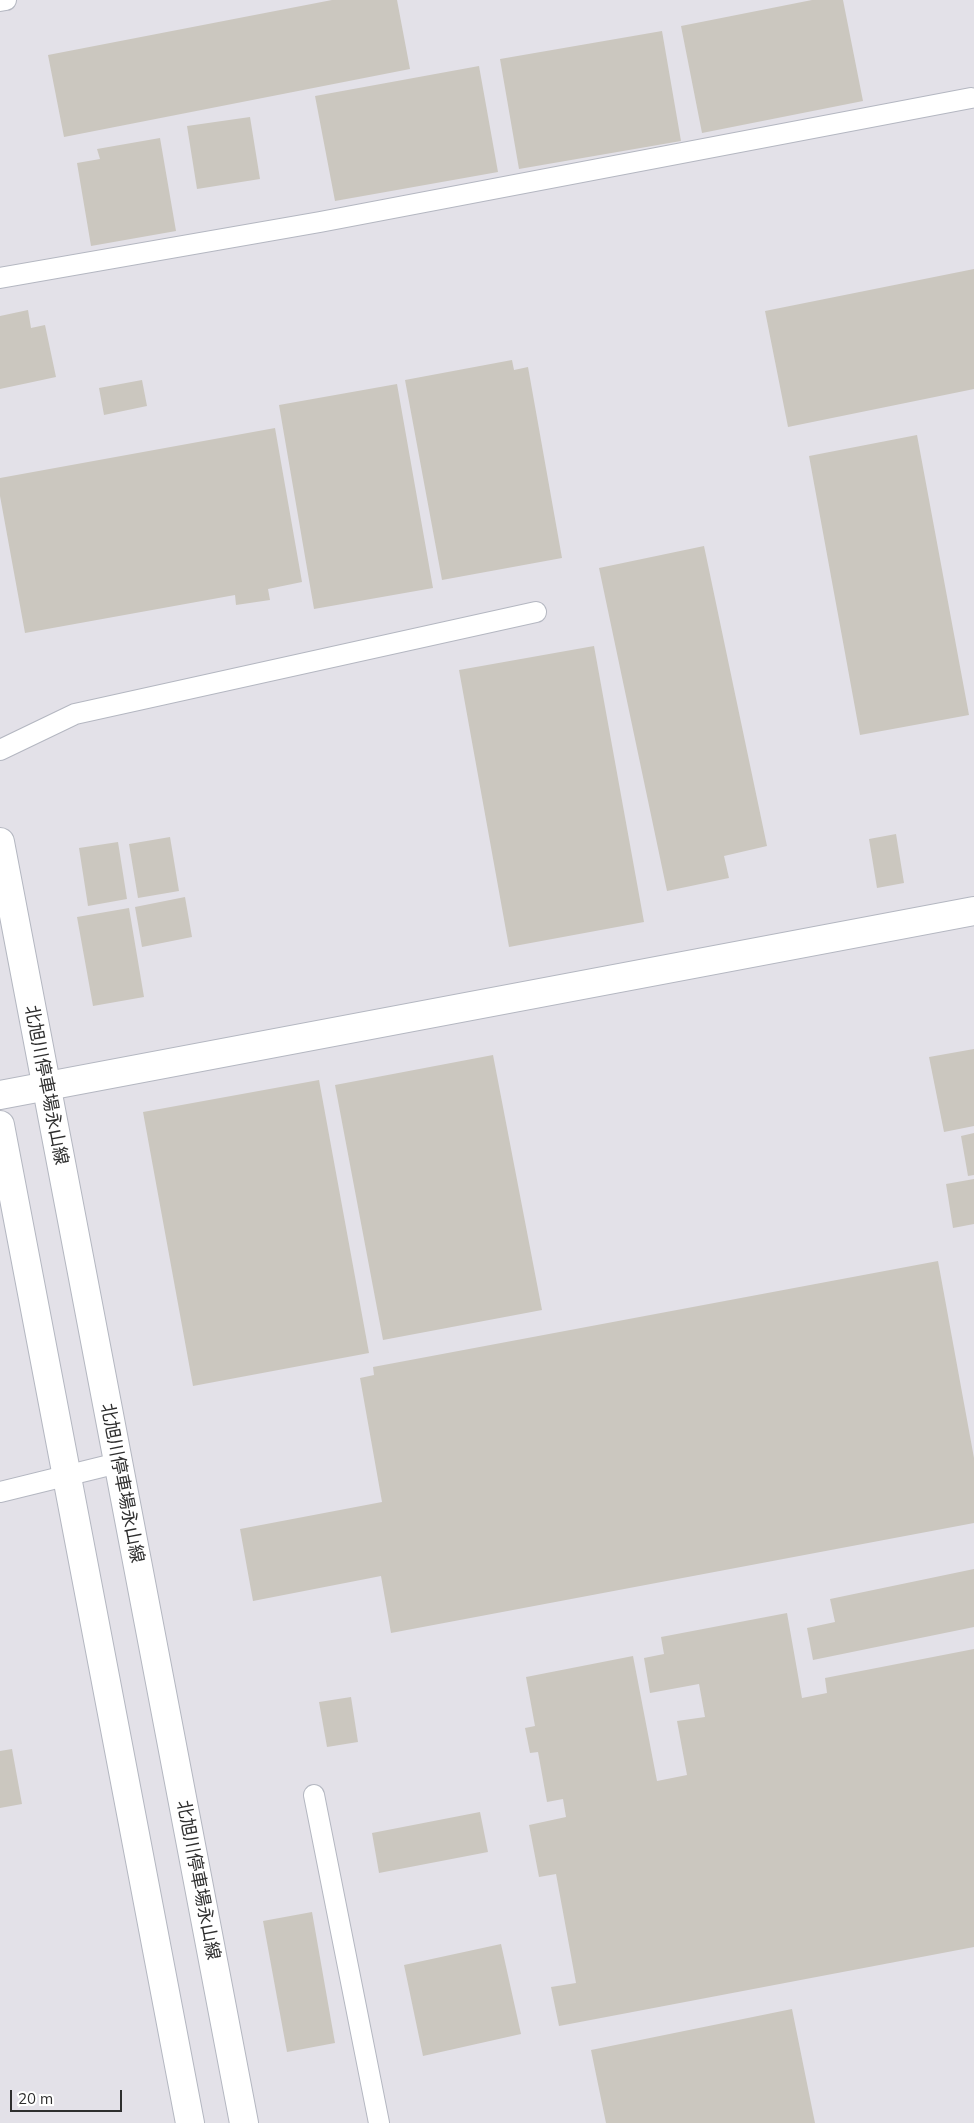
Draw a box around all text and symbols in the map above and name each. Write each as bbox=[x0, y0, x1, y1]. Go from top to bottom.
street label: 北旭川停車場永山線 bbox=[20, 1003, 72, 1167]
street label: 北旭川停車場永山線 bbox=[96, 1401, 148, 1565]
street label: 北旭川停車場永山線 bbox=[172, 1798, 224, 1962]
scale bar bbox=[12, 2080, 125, 2112]
text: 20 m bbox=[18, 2089, 53, 2108]

